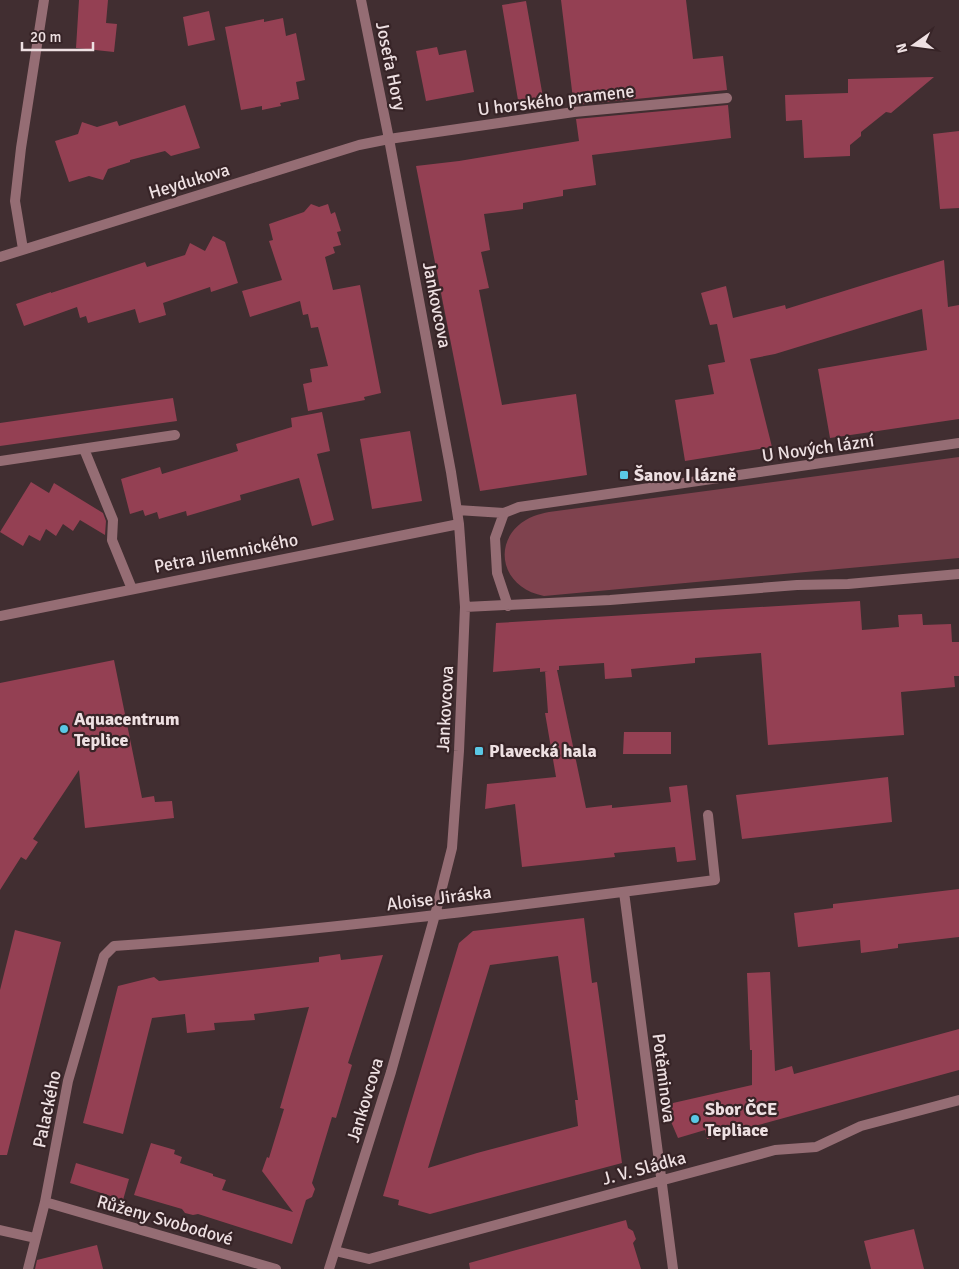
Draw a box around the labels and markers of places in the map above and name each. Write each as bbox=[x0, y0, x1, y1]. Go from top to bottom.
place label: Šanov I lázně bbox=[634, 464, 736, 486]
marker: Šanov I lázně bbox=[618, 469, 630, 481]
place label: Aquacentrum Teplice bbox=[74, 708, 180, 751]
marker: Aquacentrum Teplice bbox=[58, 723, 70, 735]
place label: Plavecká hala bbox=[489, 740, 597, 762]
marker: Plavecká hala bbox=[473, 745, 485, 757]
place label: Sbor ČCE Tepliace bbox=[705, 1098, 777, 1141]
marker: Sbor ČCE Tepliace bbox=[689, 1113, 701, 1125]

